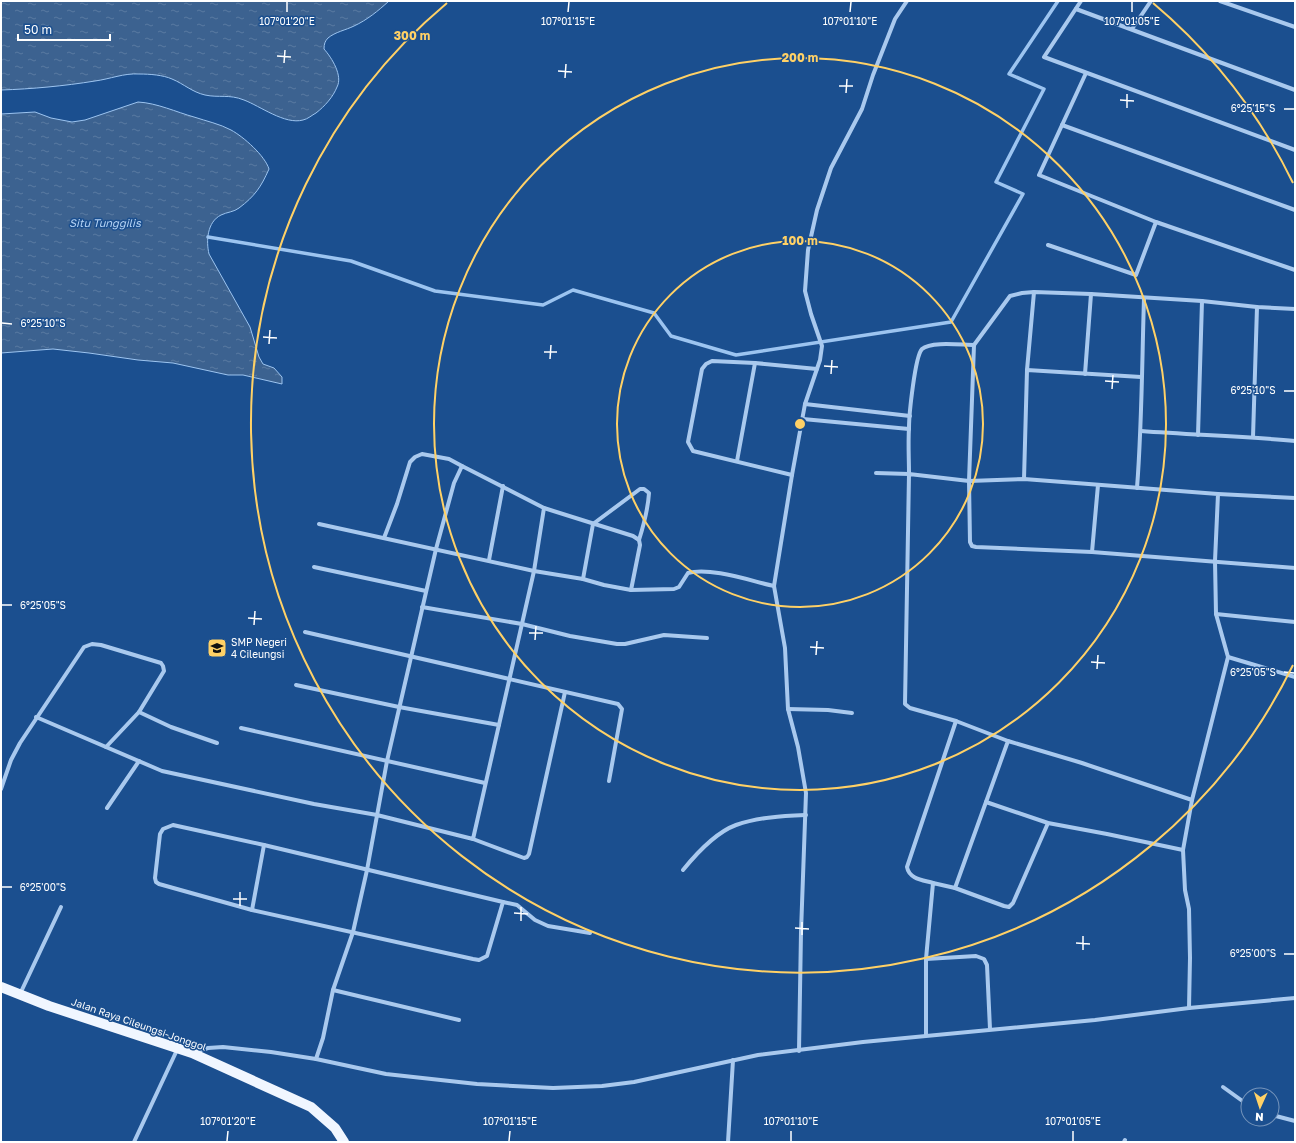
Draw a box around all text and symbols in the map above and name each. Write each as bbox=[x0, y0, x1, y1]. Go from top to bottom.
text: 107°01'20"E bbox=[259, 15, 315, 27]
text: 107°01'15"E bbox=[541, 15, 595, 27]
text: 107°01'10"E bbox=[823, 15, 877, 27]
text: 107°01'05"E bbox=[1104, 15, 1160, 27]
scale bar bbox=[18, 16, 110, 42]
text: 50 m bbox=[24, 22, 52, 37]
text: 300 m bbox=[394, 28, 430, 43]
text: 200 m bbox=[782, 50, 818, 65]
text: 6°25'15"S bbox=[1231, 102, 1275, 114]
water label: Situ Tunggilis bbox=[69, 216, 142, 230]
text: 100 m bbox=[782, 233, 818, 248]
text: 6°25'10"S bbox=[20, 317, 66, 329]
text: 6°25'10"S bbox=[1230, 384, 1276, 396]
centre of rings bbox=[793, 417, 807, 431]
text: 6°25'05"S bbox=[20, 599, 66, 611]
place label: SMP Negeri 4 Cileungsi bbox=[231, 636, 287, 660]
school or university icon: SMP Negeri 4 Cileungsi bbox=[206, 637, 228, 659]
text: 6°25'05"S bbox=[1230, 666, 1276, 678]
text: 6°25'00"S bbox=[20, 881, 66, 893]
text: 6°25'00"S bbox=[1230, 947, 1276, 959]
street label: Jalan Raya Cileungsi-Jonggol bbox=[70, 995, 208, 1053]
north arrow bbox=[1240, 1087, 1280, 1127]
text: N bbox=[1255, 1111, 1264, 1124]
text: 107°01'20"E bbox=[200, 1115, 256, 1127]
text: 107°01'15"E bbox=[483, 1115, 537, 1127]
text: 107°01'10"E bbox=[764, 1115, 818, 1127]
text: 107°01'05"E bbox=[1045, 1115, 1101, 1127]

